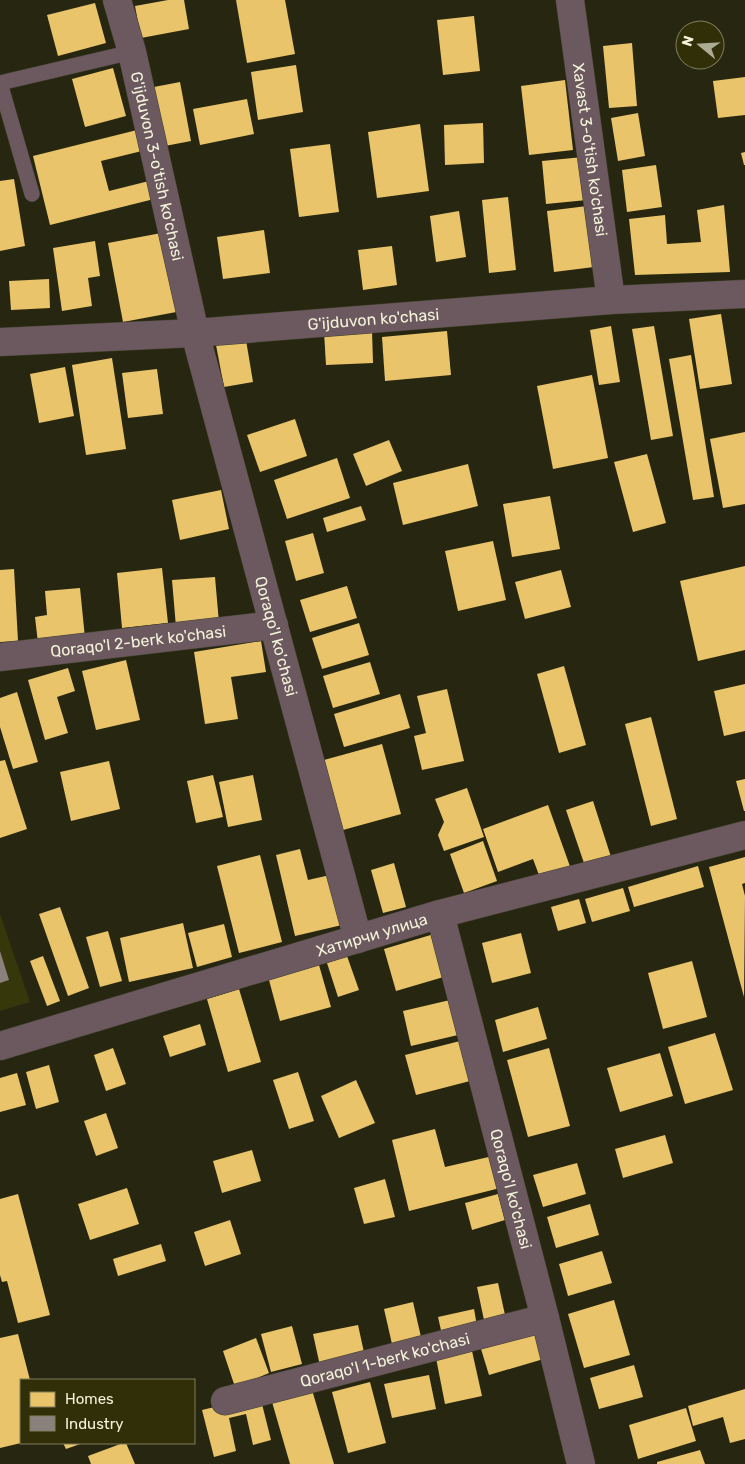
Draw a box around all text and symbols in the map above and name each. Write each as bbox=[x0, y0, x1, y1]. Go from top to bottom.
north arrow bbox=[675, 20, 725, 70]
text: N bbox=[678, 34, 698, 49]
street label: Xavast 3-o'tish ko'chasi bbox=[569, 62, 612, 238]
street label: G'ijduvon 3-o'tish ko'chasi bbox=[127, 70, 188, 263]
street label: G'ijduvon ko'chasi bbox=[307, 304, 440, 334]
street label: Qoraqo'l ko'chasi bbox=[251, 574, 302, 698]
street label: Qoraqo'l 2-berk ko'chasi bbox=[49, 621, 227, 661]
street label: Хатирчи улица bbox=[314, 909, 429, 960]
street label: Qoraqo'l ko'chasi bbox=[487, 1127, 536, 1251]
street label: Qoraqo'l 1-berk ko'chasi bbox=[298, 1328, 472, 1391]
legend bbox=[20, 1379, 195, 1444]
text: Homes bbox=[65, 1390, 114, 1408]
text: Industry bbox=[65, 1415, 124, 1433]

